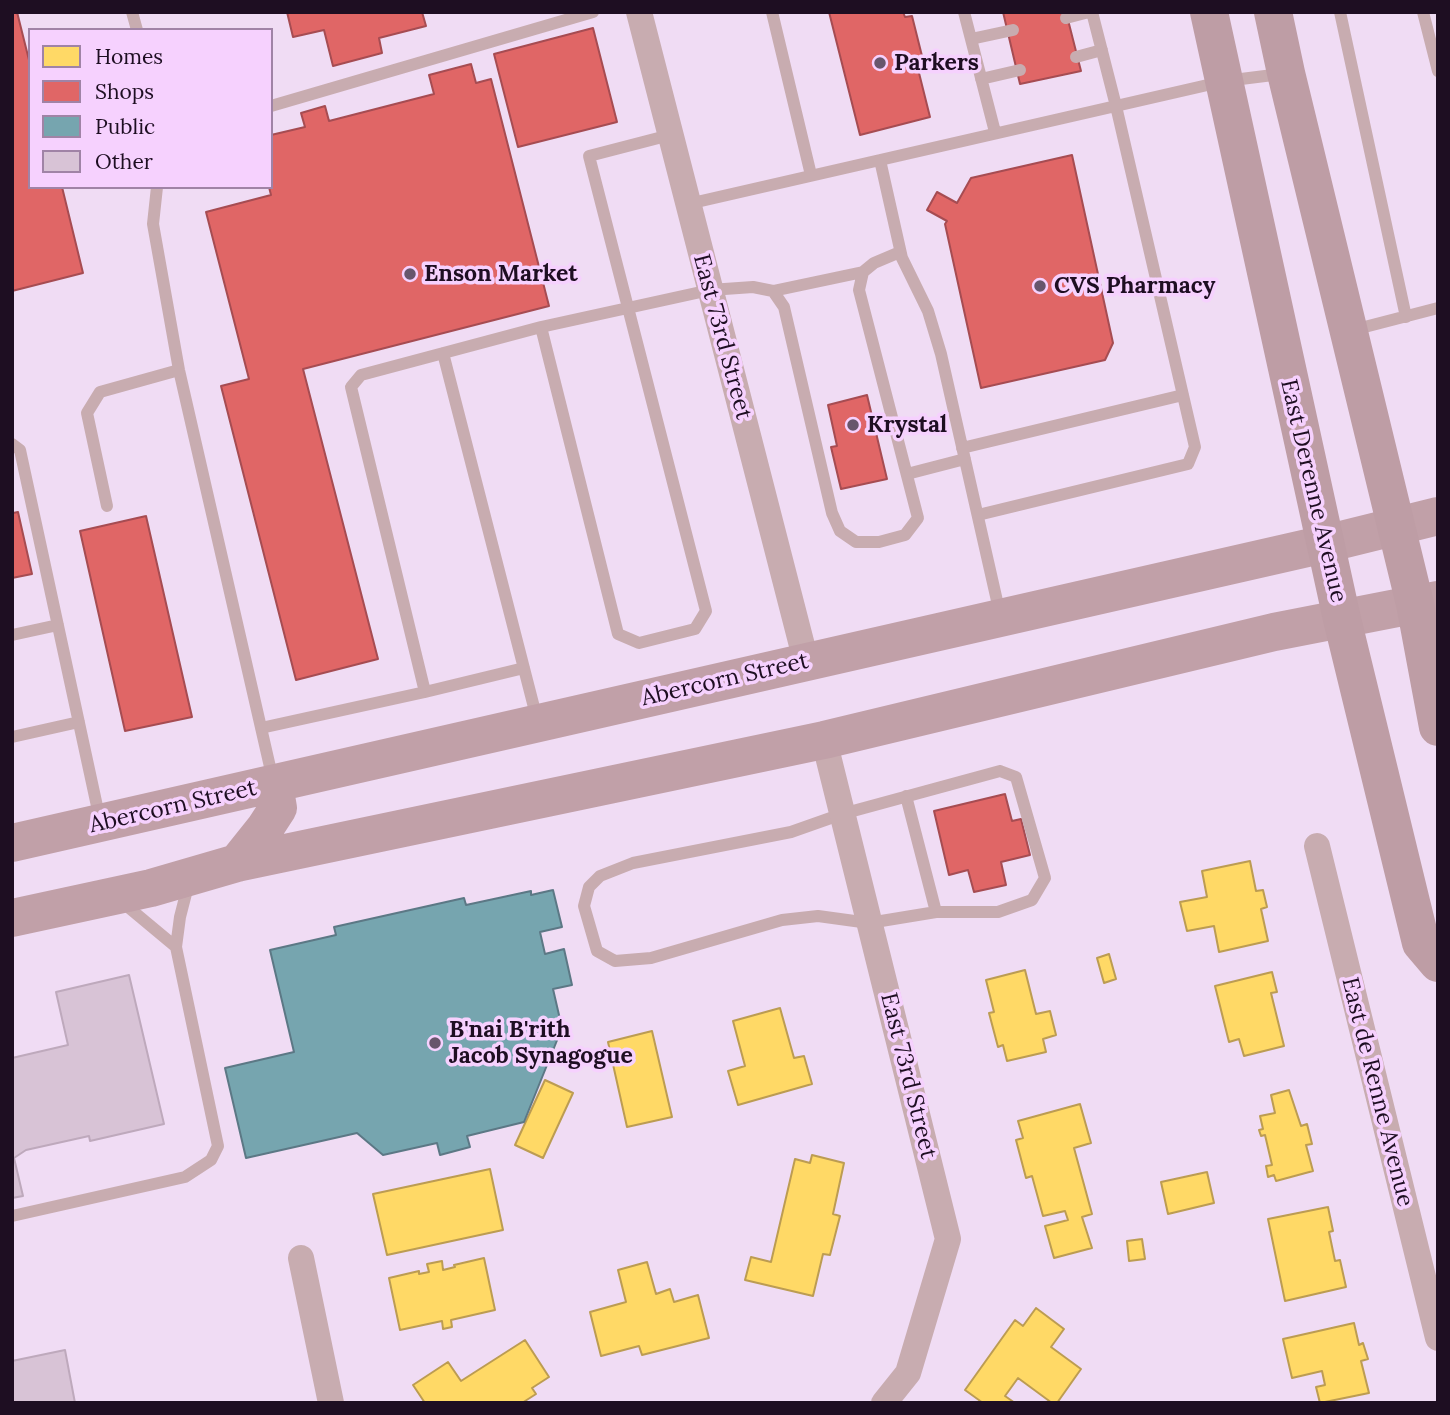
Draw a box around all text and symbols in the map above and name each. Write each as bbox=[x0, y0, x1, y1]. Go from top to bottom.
legend bbox=[28, 28, 273, 189]
text: Homes bbox=[95, 43, 163, 70]
place label: Parkers bbox=[894, 49, 979, 77]
marker: Parkers bbox=[872, 55, 888, 71]
text: Shops bbox=[95, 78, 154, 105]
text: Public bbox=[95, 113, 155, 140]
text: Other bbox=[95, 148, 153, 175]
street label: East 73rd Street bbox=[687, 251, 757, 423]
place label: Enson Market bbox=[424, 260, 578, 288]
marker: Enson Market bbox=[402, 266, 418, 282]
place label: CVS Pharmacy bbox=[1054, 272, 1215, 300]
marker: CVS Pharmacy bbox=[1032, 278, 1048, 294]
street label: East Derenne Avenue bbox=[1274, 377, 1352, 605]
place label: Krystal bbox=[867, 411, 947, 439]
marker: Krystal bbox=[845, 417, 861, 433]
street label: Abercorn Street bbox=[639, 647, 811, 713]
street label: Abercorn Street bbox=[87, 774, 259, 840]
street label: East de Renne Avenue bbox=[1335, 975, 1419, 1209]
street label: East 73rd Street bbox=[874, 990, 942, 1162]
place label: B'nai B'rith Jacob Synagogue bbox=[449, 1016, 633, 1070]
marker: B'nai B'rith Jacob Synagogue bbox=[427, 1035, 443, 1051]

